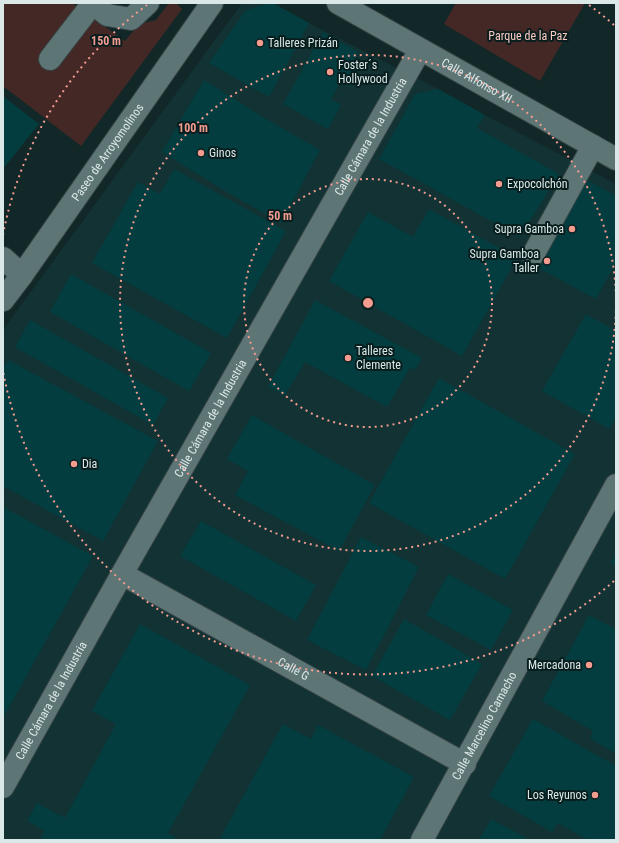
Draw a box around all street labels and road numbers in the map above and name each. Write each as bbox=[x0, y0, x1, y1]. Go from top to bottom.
street label: Calle Alfonso XII bbox=[439, 55, 514, 106]
street label: Calle Cámara de la Industria bbox=[332, 75, 410, 198]
street label: Paseo de Arroyomolinos bbox=[69, 101, 146, 204]
street label: Calle Cámara de la Industria bbox=[171, 357, 250, 480]
street label: Calle Cámara de la Industria bbox=[13, 639, 90, 762]
street label: Calle G bbox=[275, 655, 312, 683]
street label: Calle Marcelino Camacho bbox=[449, 670, 519, 782]

